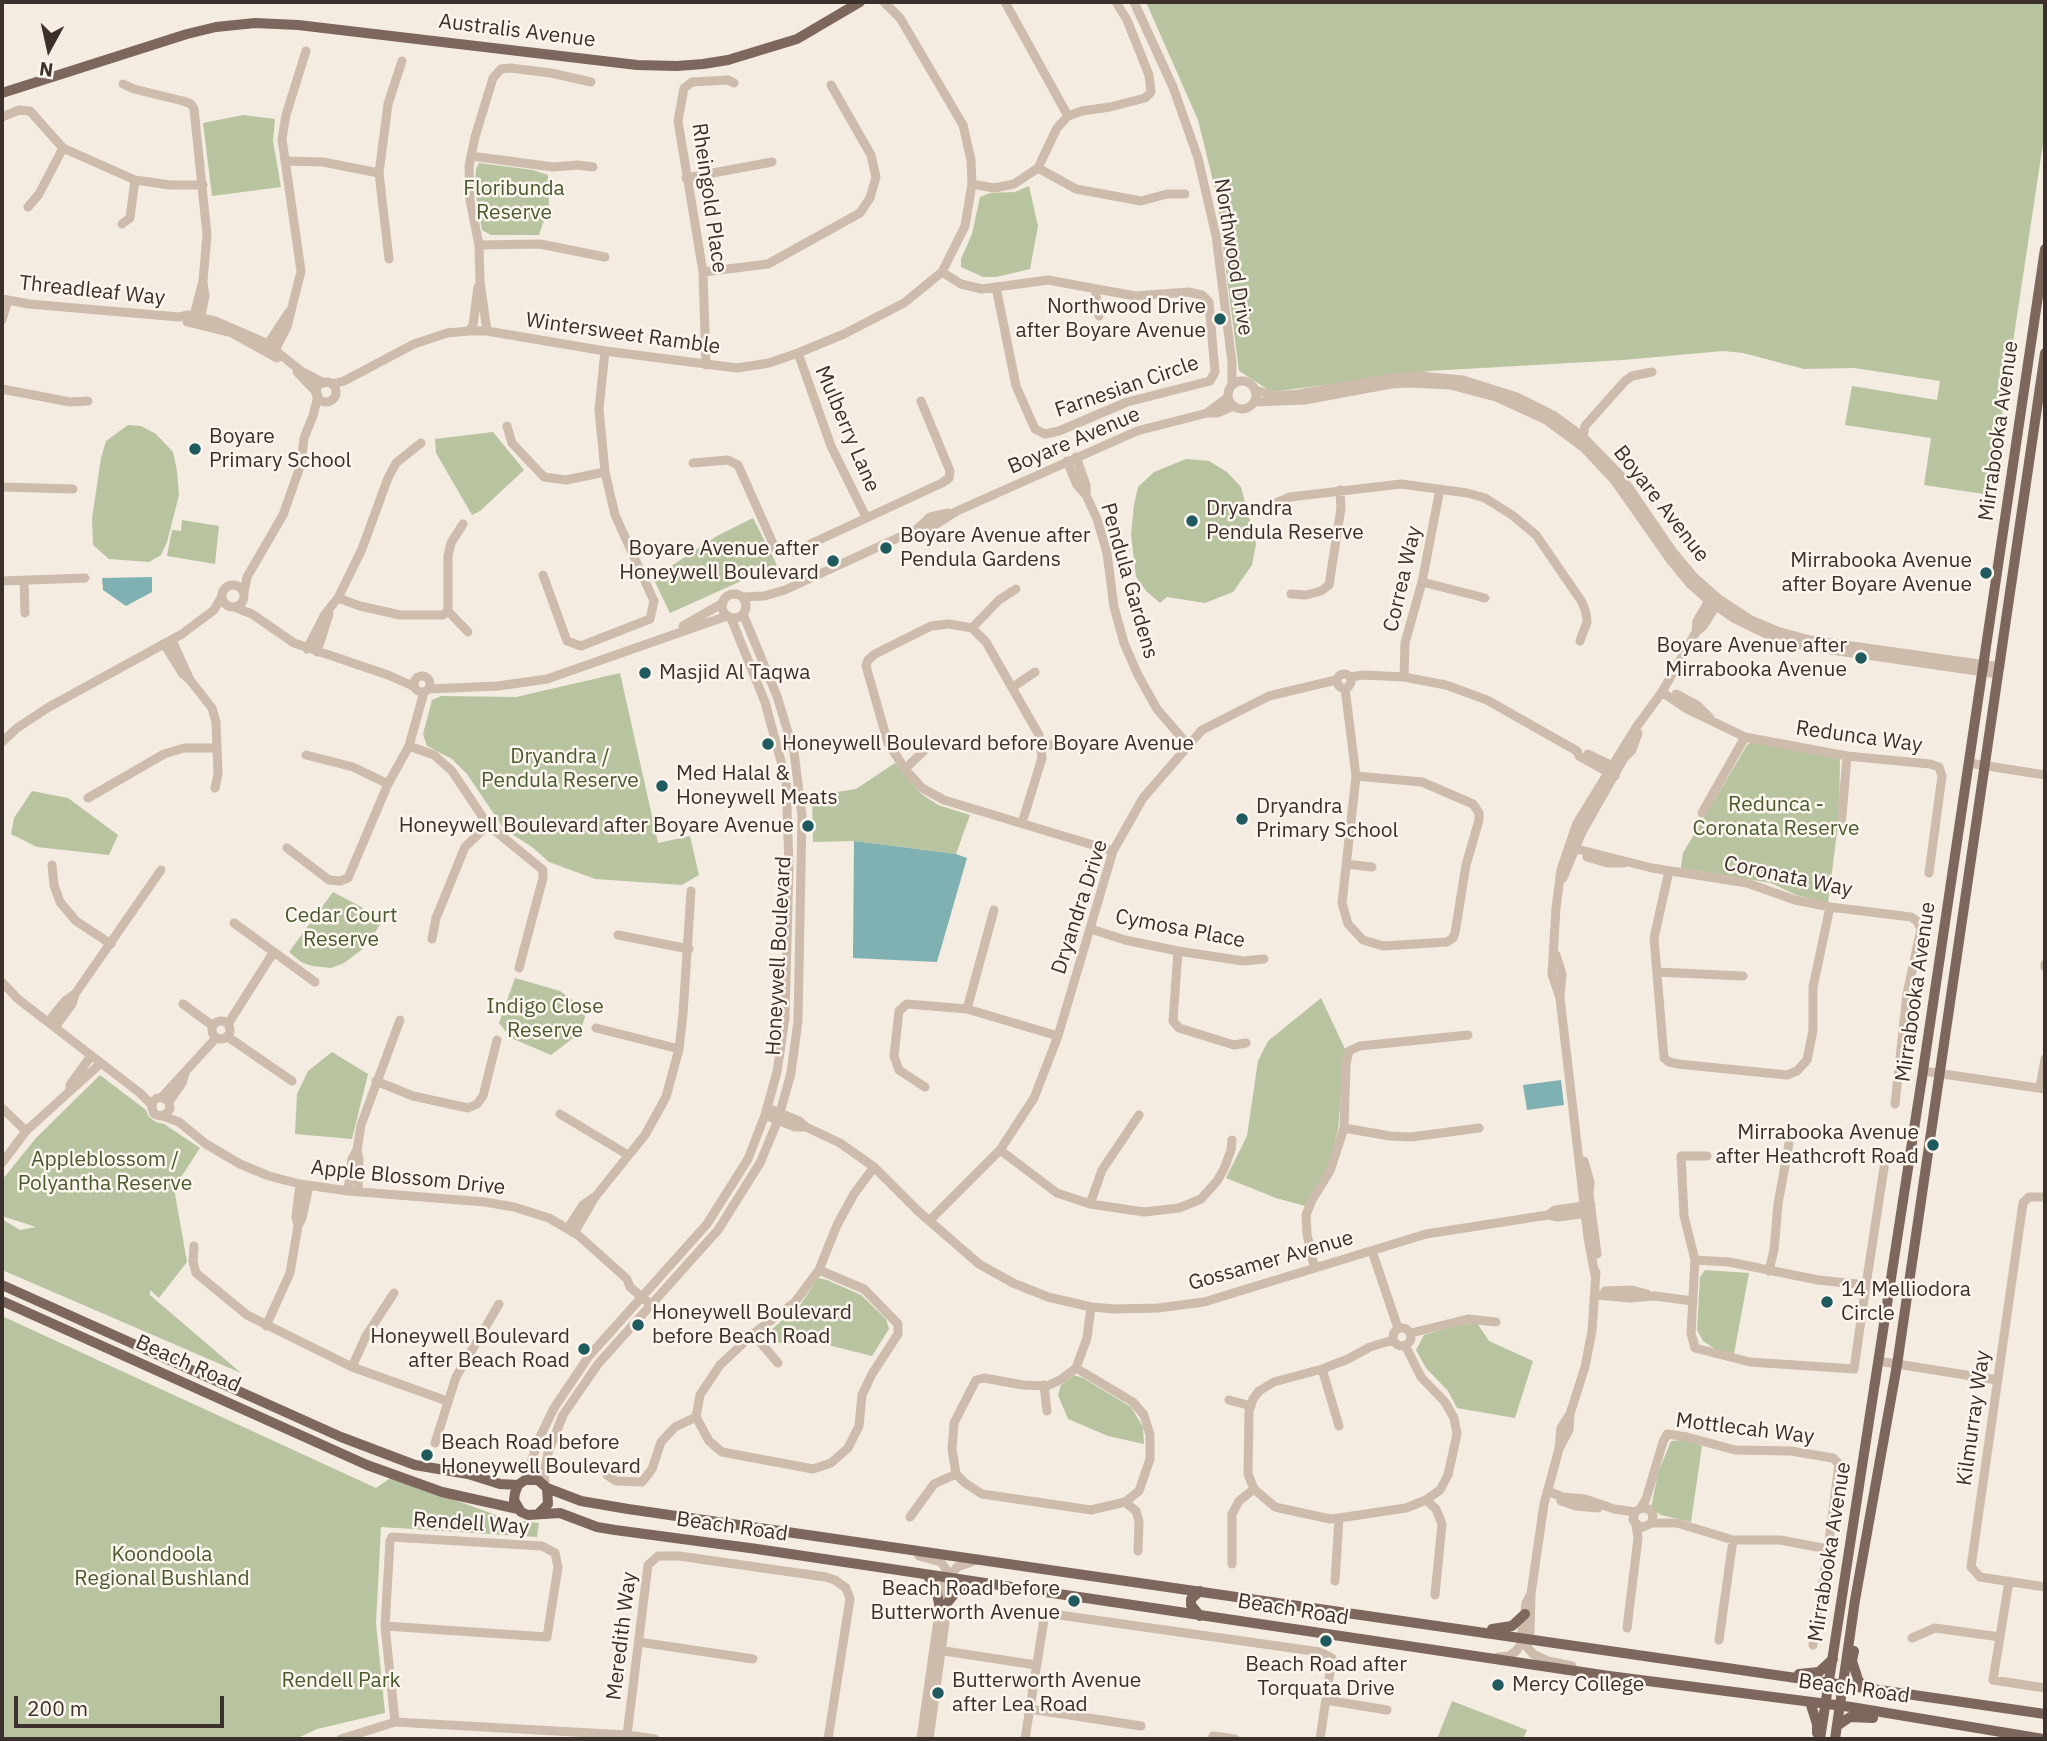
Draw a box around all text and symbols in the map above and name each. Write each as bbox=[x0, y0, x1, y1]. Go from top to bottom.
street label: Australis Avenue bbox=[437, 9, 597, 53]
north arrow bbox=[14, 14, 84, 84]
text: N bbox=[38, 57, 55, 83]
street label: Rheingold Place bbox=[686, 121, 732, 275]
park label: Floribunda Reserve bbox=[463, 176, 565, 226]
street label: Northwood Drive bbox=[1208, 177, 1258, 337]
street label: Threadleaf Way bbox=[18, 271, 166, 311]
place label: Northwood Drive after Boyare Avenue bbox=[1016, 294, 1206, 344]
street label: Wintersweet Ramble bbox=[524, 308, 722, 360]
marker: Northwood Drive after Boyare Avenue bbox=[1212, 311, 1228, 327]
street label: Mirrabooka Avenue bbox=[1974, 339, 2024, 523]
street label: Farnesian Circle bbox=[1052, 351, 1202, 423]
street label: Mulberry Lane bbox=[809, 362, 885, 496]
street label: Boyare Avenue bbox=[1004, 402, 1144, 480]
place label: Boyare Primary School bbox=[209, 424, 351, 474]
marker: Boyare Primary School bbox=[187, 441, 203, 457]
street label: Boyare Avenue bbox=[1608, 441, 1714, 567]
place label: Dryandra Pendula Reserve bbox=[1206, 496, 1364, 546]
street label: Pendula Gardens bbox=[1095, 500, 1163, 662]
marker: Dryandra Pendula Reserve bbox=[1184, 513, 1200, 529]
place label: Boyare Avenue after Pendula Gardens bbox=[900, 523, 1090, 573]
street label: Correa Way bbox=[1379, 524, 1427, 634]
place label: Boyare Avenue after Honeywell Boulevard bbox=[619, 536, 819, 586]
marker: Boyare Avenue after Pendula Gardens bbox=[878, 540, 894, 556]
place label: Mirrabooka Avenue after Boyare Avenue bbox=[1782, 548, 1972, 598]
marker: Boyare Avenue after Honeywell Boulevard bbox=[825, 553, 841, 569]
marker: Mirrabooka Avenue after Boyare Avenue bbox=[1978, 565, 1994, 581]
place label: Boyare Avenue after Mirrabooka Avenue bbox=[1657, 633, 1847, 683]
marker: Boyare Avenue after Mirrabooka Avenue bbox=[1853, 650, 1869, 666]
place label: Masjid Al Taqwa bbox=[659, 660, 810, 686]
marker: Masjid Al Taqwa bbox=[637, 665, 653, 681]
street label: Redunca Way bbox=[1794, 716, 1924, 758]
place label: Honeywell Boulevard before Boyare Avenue bbox=[782, 731, 1194, 757]
marker: Honeywell Boulevard before Boyare Avenue bbox=[760, 736, 776, 752]
park label: Dryandra / Pendula Reserve bbox=[481, 744, 639, 794]
place label: Med Halal & Honeywell Meats bbox=[676, 761, 838, 811]
marker: Med Halal & Honeywell Meats bbox=[654, 778, 670, 794]
park label: Redunca - Coronata Reserve bbox=[1693, 792, 1859, 842]
place label: Dryandra Primary School bbox=[1256, 794, 1398, 844]
marker: Dryandra Primary School bbox=[1234, 811, 1250, 827]
place label: Honeywell Boulevard after Boyare Avenue bbox=[399, 813, 794, 839]
marker: Honeywell Boulevard after Boyare Avenue bbox=[800, 818, 816, 834]
street label: Dryandra Drive bbox=[1046, 837, 1114, 977]
street label: Coronata Way bbox=[1721, 851, 1855, 903]
street label: Honeywell Boulevard bbox=[761, 856, 797, 1056]
street label: Mirrabooka Avenue bbox=[1891, 900, 1941, 1084]
park label: Cedar Court Reserve bbox=[285, 903, 397, 953]
street label: Cymosa Place bbox=[1113, 904, 1247, 954]
park label: Indigo Close Reserve bbox=[486, 994, 604, 1044]
place label: Mirrabooka Avenue after Heathcroft Road bbox=[1715, 1120, 1919, 1170]
marker: Mirrabooka Avenue after Heathcroft Road bbox=[1925, 1137, 1941, 1153]
park label: Appleblossom / Polyantha Reserve bbox=[18, 1147, 192, 1197]
street label: Apple Blossom Drive bbox=[310, 1155, 506, 1201]
street label: Gossamer Avenue bbox=[1186, 1225, 1356, 1297]
place label: 14 Melliodora Circle bbox=[1841, 1277, 1971, 1327]
marker: 14 Melliodora Circle bbox=[1819, 1294, 1835, 1310]
place label: Honeywell Boulevard before Beach Road bbox=[652, 1300, 852, 1350]
marker: Honeywell Boulevard before Beach Road bbox=[630, 1317, 646, 1333]
place label: Honeywell Boulevard after Beach Road bbox=[370, 1324, 570, 1374]
street label: Beach Road bbox=[132, 1330, 244, 1398]
marker: Honeywell Boulevard after Beach Road bbox=[576, 1341, 592, 1357]
street label: Kilmurray Way bbox=[1952, 1349, 1996, 1487]
street label: Mottlecah Way bbox=[1674, 1408, 1816, 1450]
place label: Beach Road before Honeywell Boulevard bbox=[441, 1430, 641, 1480]
marker: Beach Road before Honeywell Boulevard bbox=[419, 1447, 435, 1463]
street label: Mirrabooka Avenue bbox=[1803, 1460, 1857, 1644]
street label: Rendell Way bbox=[412, 1507, 530, 1541]
street label: Beach Road bbox=[675, 1507, 789, 1547]
park label: Koondoola Regional Bushland bbox=[74, 1542, 250, 1592]
street label: Meredith Way bbox=[602, 1570, 642, 1702]
place label: Beach Road before Butterworth Avenue bbox=[871, 1576, 1060, 1626]
street label: Beach Road bbox=[1236, 1589, 1350, 1631]
marker: Beach Road before Butterworth Avenue bbox=[1066, 1593, 1082, 1609]
marker: Beach Road after Torquata Drive bbox=[1318, 1633, 1334, 1649]
place label: Beach Road after Torquata Drive bbox=[1245, 1652, 1407, 1702]
park label: Rendell Park bbox=[281, 1668, 401, 1694]
place label: Butterworth Avenue after Lea Road bbox=[952, 1668, 1141, 1718]
street label: Beach Road bbox=[1797, 1669, 1911, 1709]
place label: Mercy College bbox=[1512, 1672, 1644, 1698]
marker: Mercy College bbox=[1490, 1677, 1506, 1693]
scale bar bbox=[18, 1682, 228, 1726]
marker: Butterworth Avenue after Lea Road bbox=[930, 1685, 946, 1701]
text: 200 m bbox=[27, 1694, 88, 1722]

